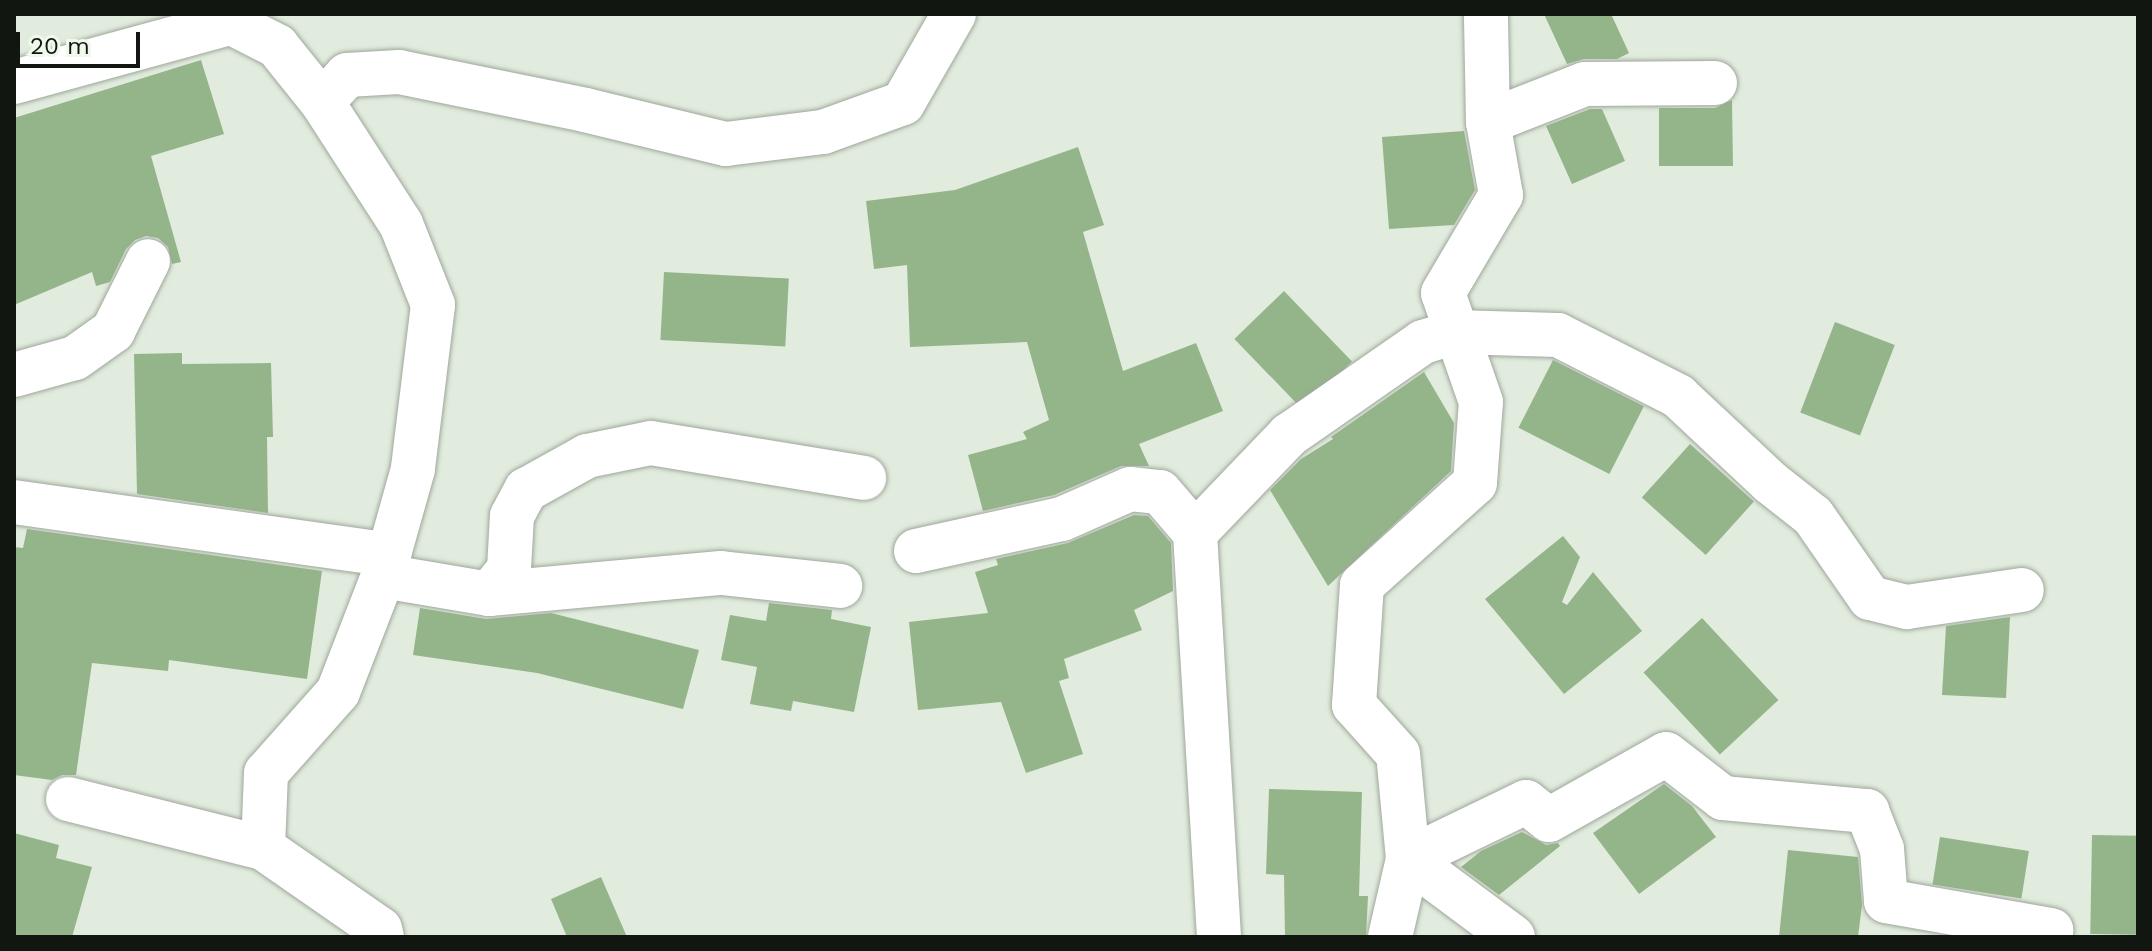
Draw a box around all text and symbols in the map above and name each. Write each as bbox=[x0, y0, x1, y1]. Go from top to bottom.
scale bar bbox=[20, 16, 144, 66]
text: 20 m bbox=[30, 32, 90, 60]

